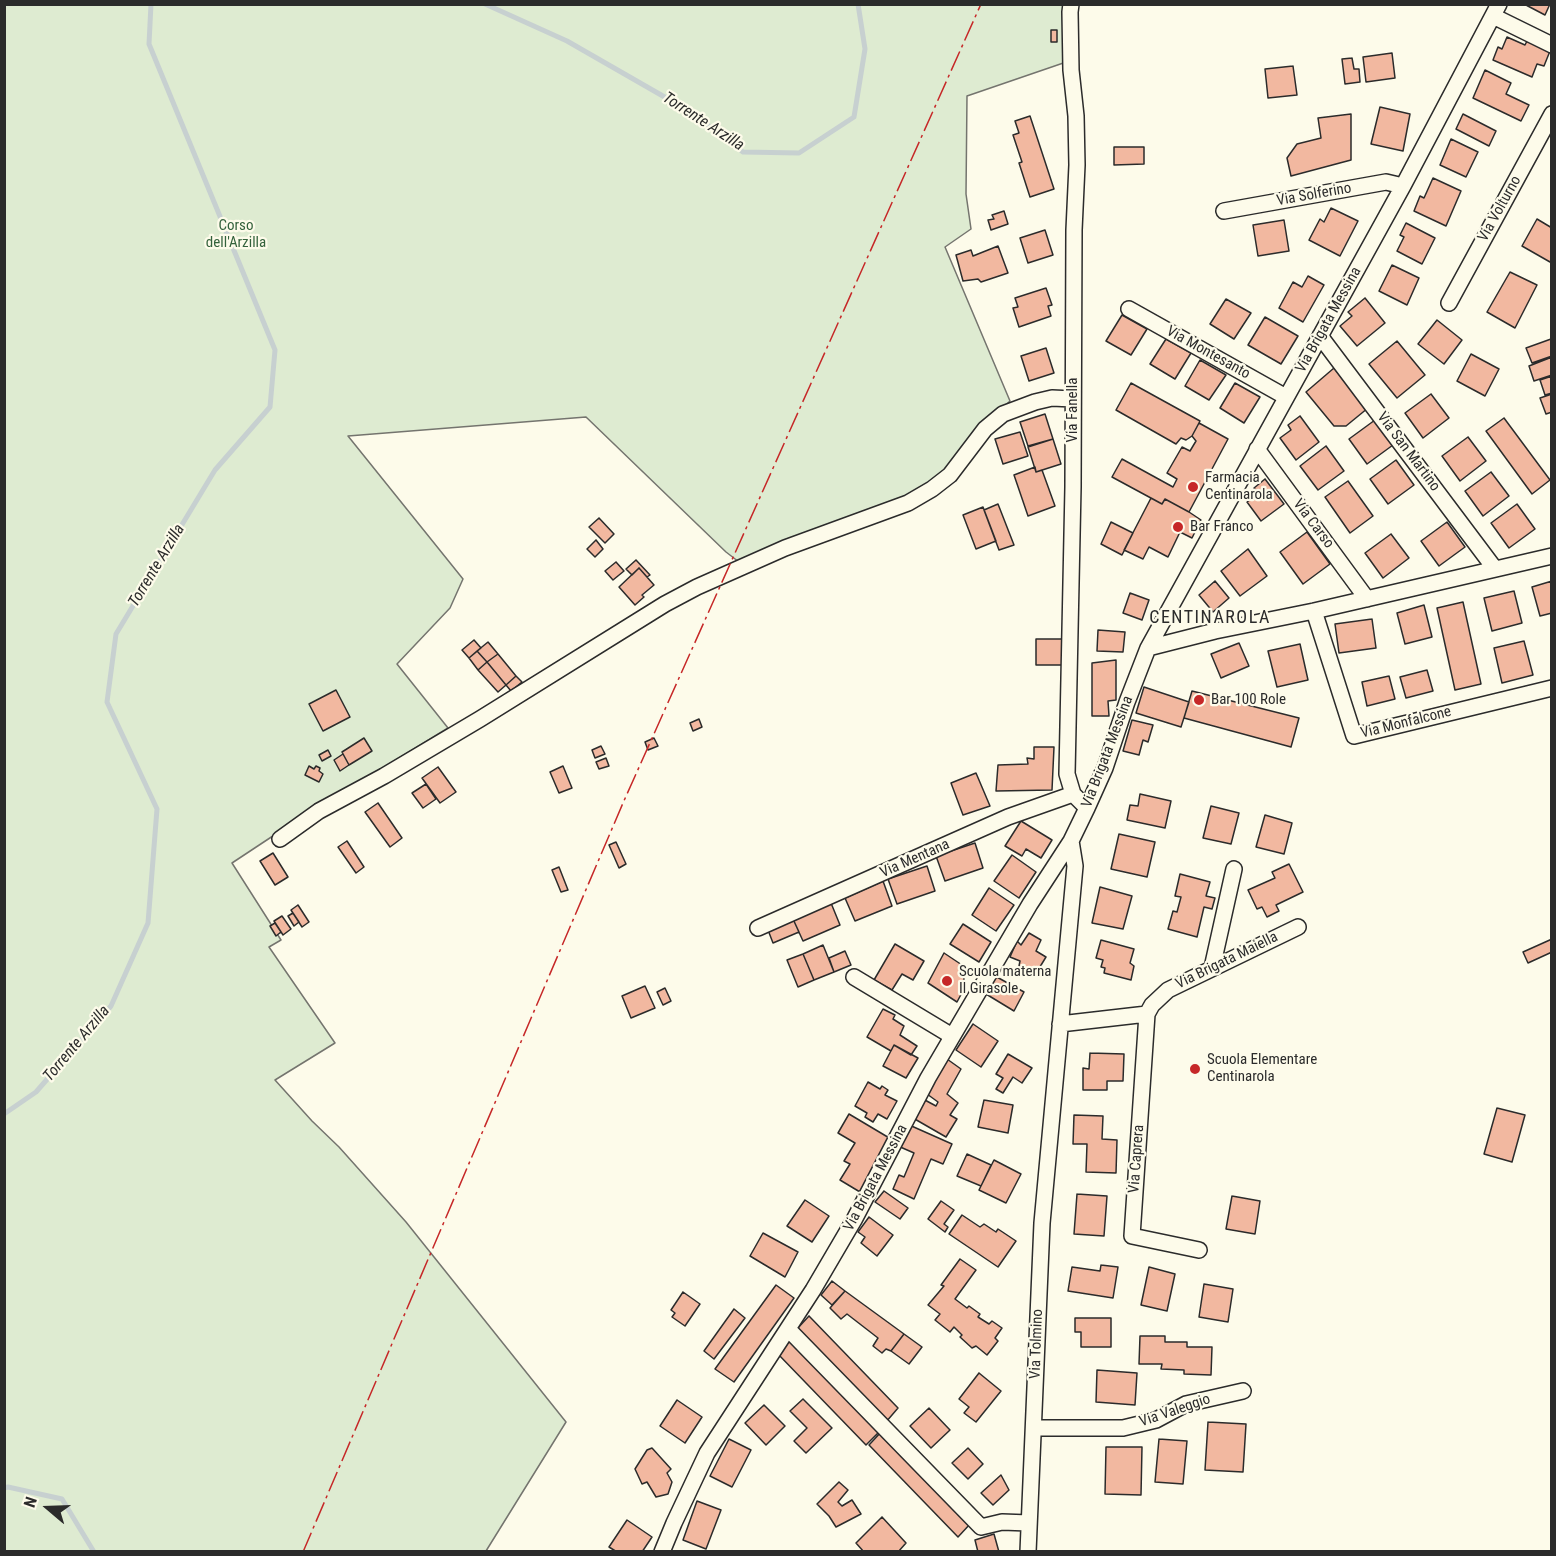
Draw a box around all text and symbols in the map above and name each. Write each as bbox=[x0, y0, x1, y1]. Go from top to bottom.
water label: Torrente Arzilla bbox=[659, 89, 747, 155]
street label: Via Volturno bbox=[1475, 173, 1525, 245]
street label: Via Solferino bbox=[1275, 180, 1353, 210]
park label: Corso dell'Arzilla bbox=[206, 217, 266, 252]
street label: Via Brigata Messina bbox=[1292, 264, 1366, 376]
street label: Via Montesanto bbox=[1163, 323, 1253, 383]
street label: Via Fanella bbox=[1064, 378, 1082, 442]
street label: Via San Martino bbox=[1372, 409, 1444, 495]
place label: Farmacia Centinarola bbox=[1205, 469, 1273, 504]
marker: Farmacia Centinarola bbox=[1186, 480, 1200, 494]
street label: Via Carso bbox=[1289, 496, 1337, 552]
place label: Bar Franco bbox=[1190, 518, 1254, 536]
marker: Bar Franco bbox=[1171, 520, 1185, 534]
water label: Torrente Arzilla bbox=[125, 521, 189, 611]
district label: CENTINAROLA bbox=[1149, 607, 1271, 629]
place label: Bar 100 Role bbox=[1211, 691, 1286, 709]
marker: Bar 100 Role bbox=[1192, 693, 1206, 707]
street label: Via Brigata Messina bbox=[1078, 694, 1138, 810]
street label: Via Monfalcone bbox=[1359, 703, 1453, 743]
street label: Via Mentana bbox=[877, 836, 953, 882]
street label: Via Brigata Maiella bbox=[1173, 928, 1281, 994]
place label: Scuola materna Il Girasole bbox=[959, 963, 1052, 998]
marker: Scuola materna Il Girasole bbox=[940, 974, 954, 988]
water label: Torrente Arzilla bbox=[40, 1002, 114, 1086]
place label: Scuola Elementare Centinarola bbox=[1207, 1051, 1317, 1086]
marker: Scuola Elementare Centinarola bbox=[1188, 1062, 1202, 1076]
street label: Via Brigata Messina bbox=[840, 1122, 912, 1234]
street label: Via Caprera bbox=[1126, 1124, 1148, 1194]
street label: Via Tolmino bbox=[1027, 1309, 1047, 1379]
street label: Via Valeggio bbox=[1137, 1390, 1213, 1432]
north arrow bbox=[18, 1478, 78, 1538]
text: N bbox=[20, 1494, 41, 1510]

